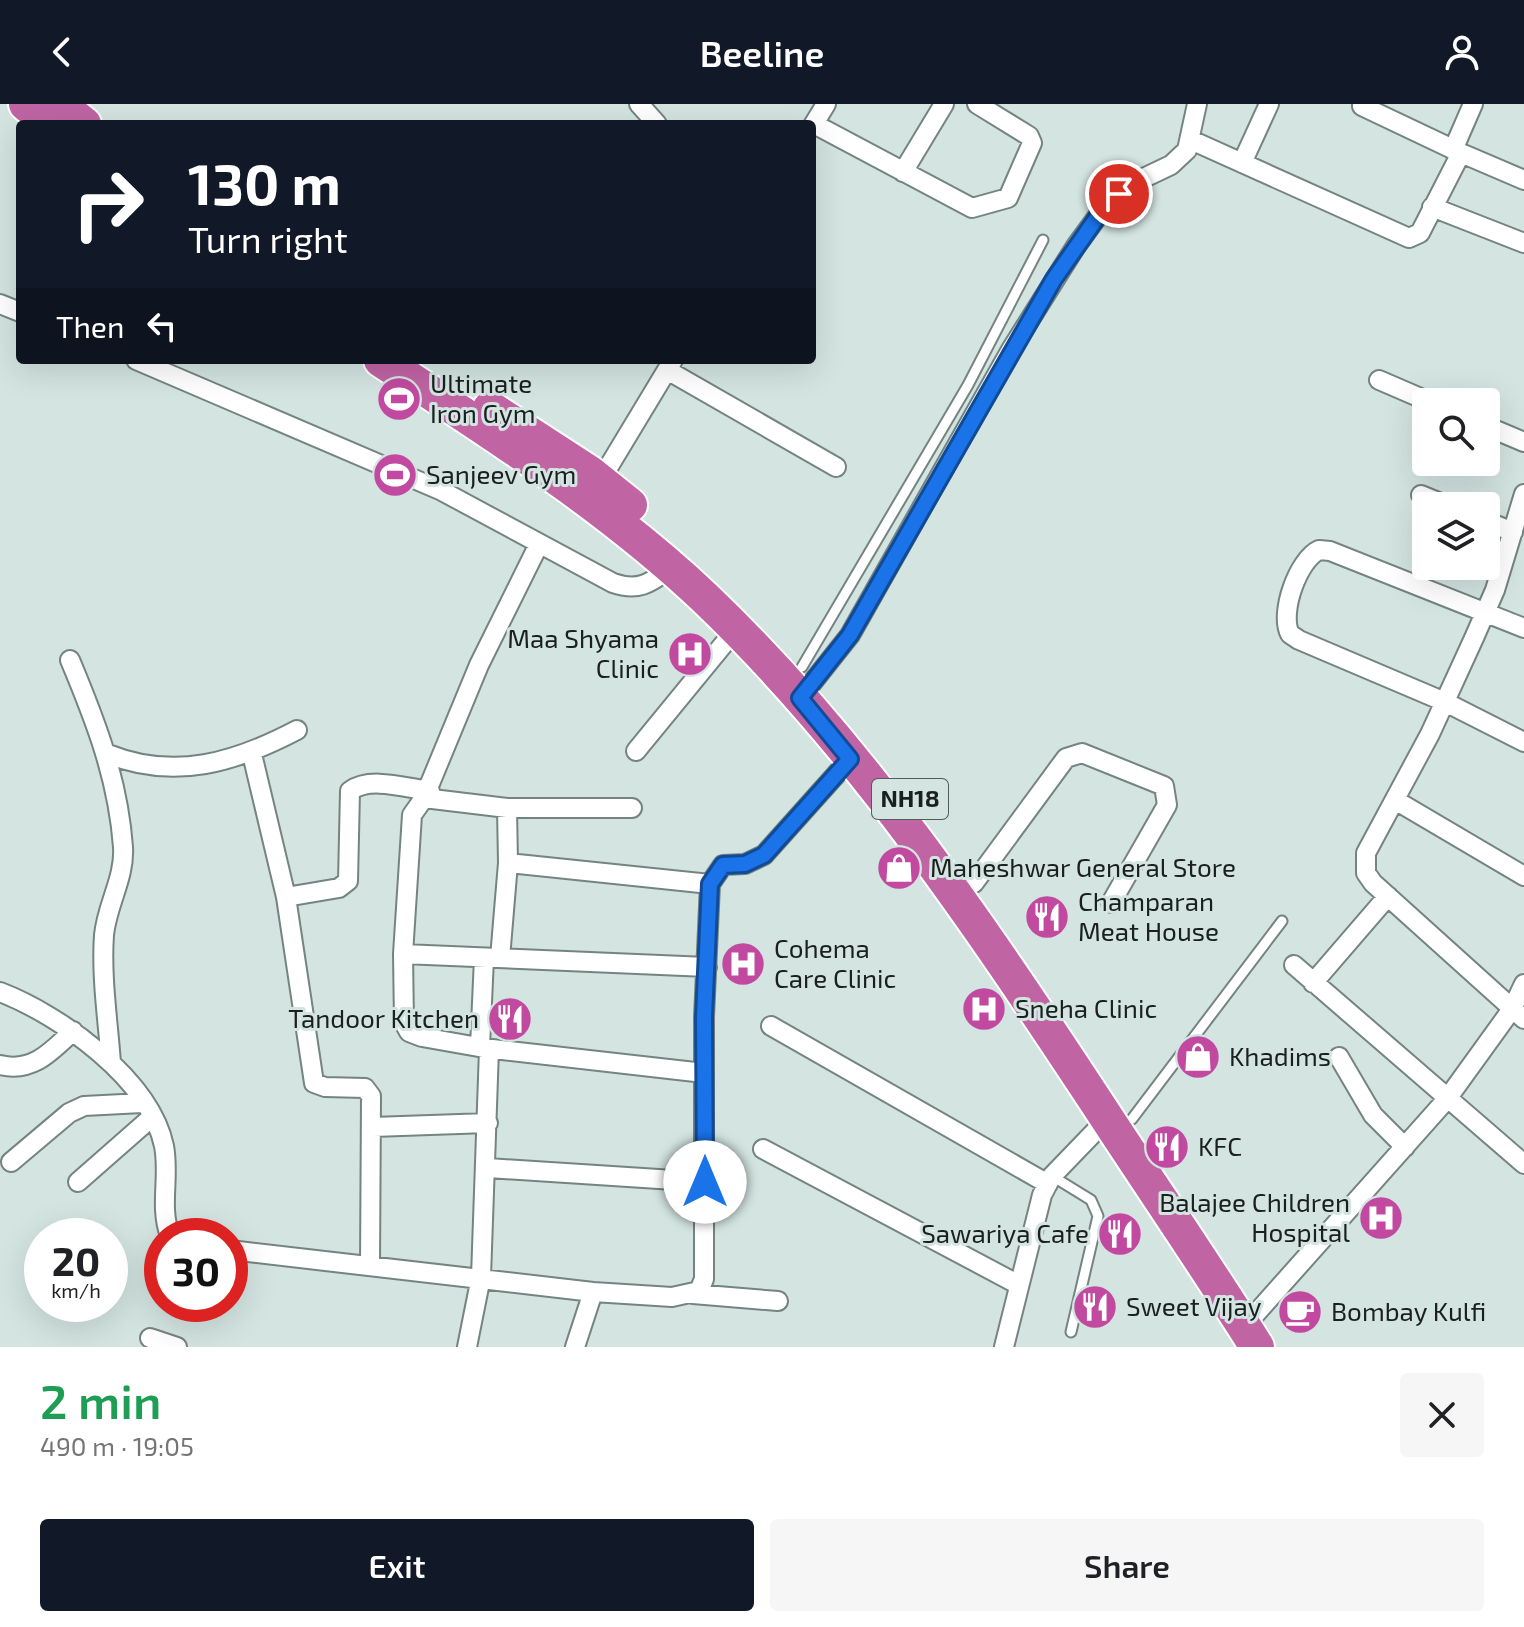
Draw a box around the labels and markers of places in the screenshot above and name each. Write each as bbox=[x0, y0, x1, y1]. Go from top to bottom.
pin bbox=[1085, 160, 1153, 228]
place label: Ultimate Iron Gym bbox=[430, 367, 535, 428]
sports icon: Ultimate Iron Gym bbox=[375, 375, 423, 423]
sports icon: Sanjeev Gym bbox=[371, 451, 419, 499]
place label: Sanjeev Gym bbox=[426, 458, 576, 489]
place label: Maa Shyama Clinic bbox=[507, 622, 659, 683]
hospital icon: Maa Shyama Clinic bbox=[666, 630, 714, 678]
shop icon: Maheshwar General Store bbox=[875, 844, 923, 892]
place label: Maheshwar General Store bbox=[930, 851, 1236, 882]
place label: Champaran Meat House bbox=[1078, 885, 1219, 946]
restaurant icon: Champaran Meat House bbox=[1023, 893, 1071, 941]
place label: Cohema Care Clinic bbox=[774, 932, 896, 993]
hospital icon: Cohema Care Clinic bbox=[719, 940, 767, 988]
hospital icon: Sneha Clinic bbox=[960, 985, 1008, 1033]
place label: Sneha Clinic bbox=[1015, 992, 1157, 1023]
restaurant icon: Tandoor Kitchen bbox=[486, 995, 534, 1043]
place label: Tandoor Kitchen bbox=[288, 1002, 479, 1033]
shop icon: Khadims bbox=[1174, 1033, 1222, 1081]
place label: Khadims bbox=[1229, 1040, 1331, 1071]
restaurant icon: KFC bbox=[1143, 1123, 1191, 1171]
place label: KFC bbox=[1198, 1130, 1242, 1161]
place label: Balajee Children Hospital bbox=[1159, 1186, 1350, 1247]
hospital icon: Balajee Children Hospital bbox=[1357, 1194, 1405, 1242]
restaurant icon: Sawariya Cafe bbox=[1096, 1210, 1144, 1258]
place label: Sawariya Cafe bbox=[921, 1217, 1089, 1248]
restaurant icon: Sweet Vijay bbox=[1071, 1283, 1119, 1331]
cafe icon: Bombay Kulfi bbox=[1276, 1288, 1324, 1336]
place label: Sweet Vijay bbox=[1126, 1290, 1262, 1321]
place label: Bombay Kulfi bbox=[1331, 1295, 1486, 1326]

